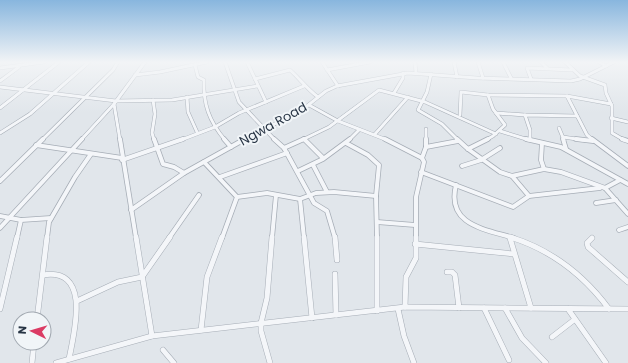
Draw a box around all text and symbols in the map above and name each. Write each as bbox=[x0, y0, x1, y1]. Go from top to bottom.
street label: Ngwa Road bbox=[236, 98, 310, 150]
north arrow bbox=[12, 311, 52, 351]
text: N bbox=[14, 325, 30, 335]

